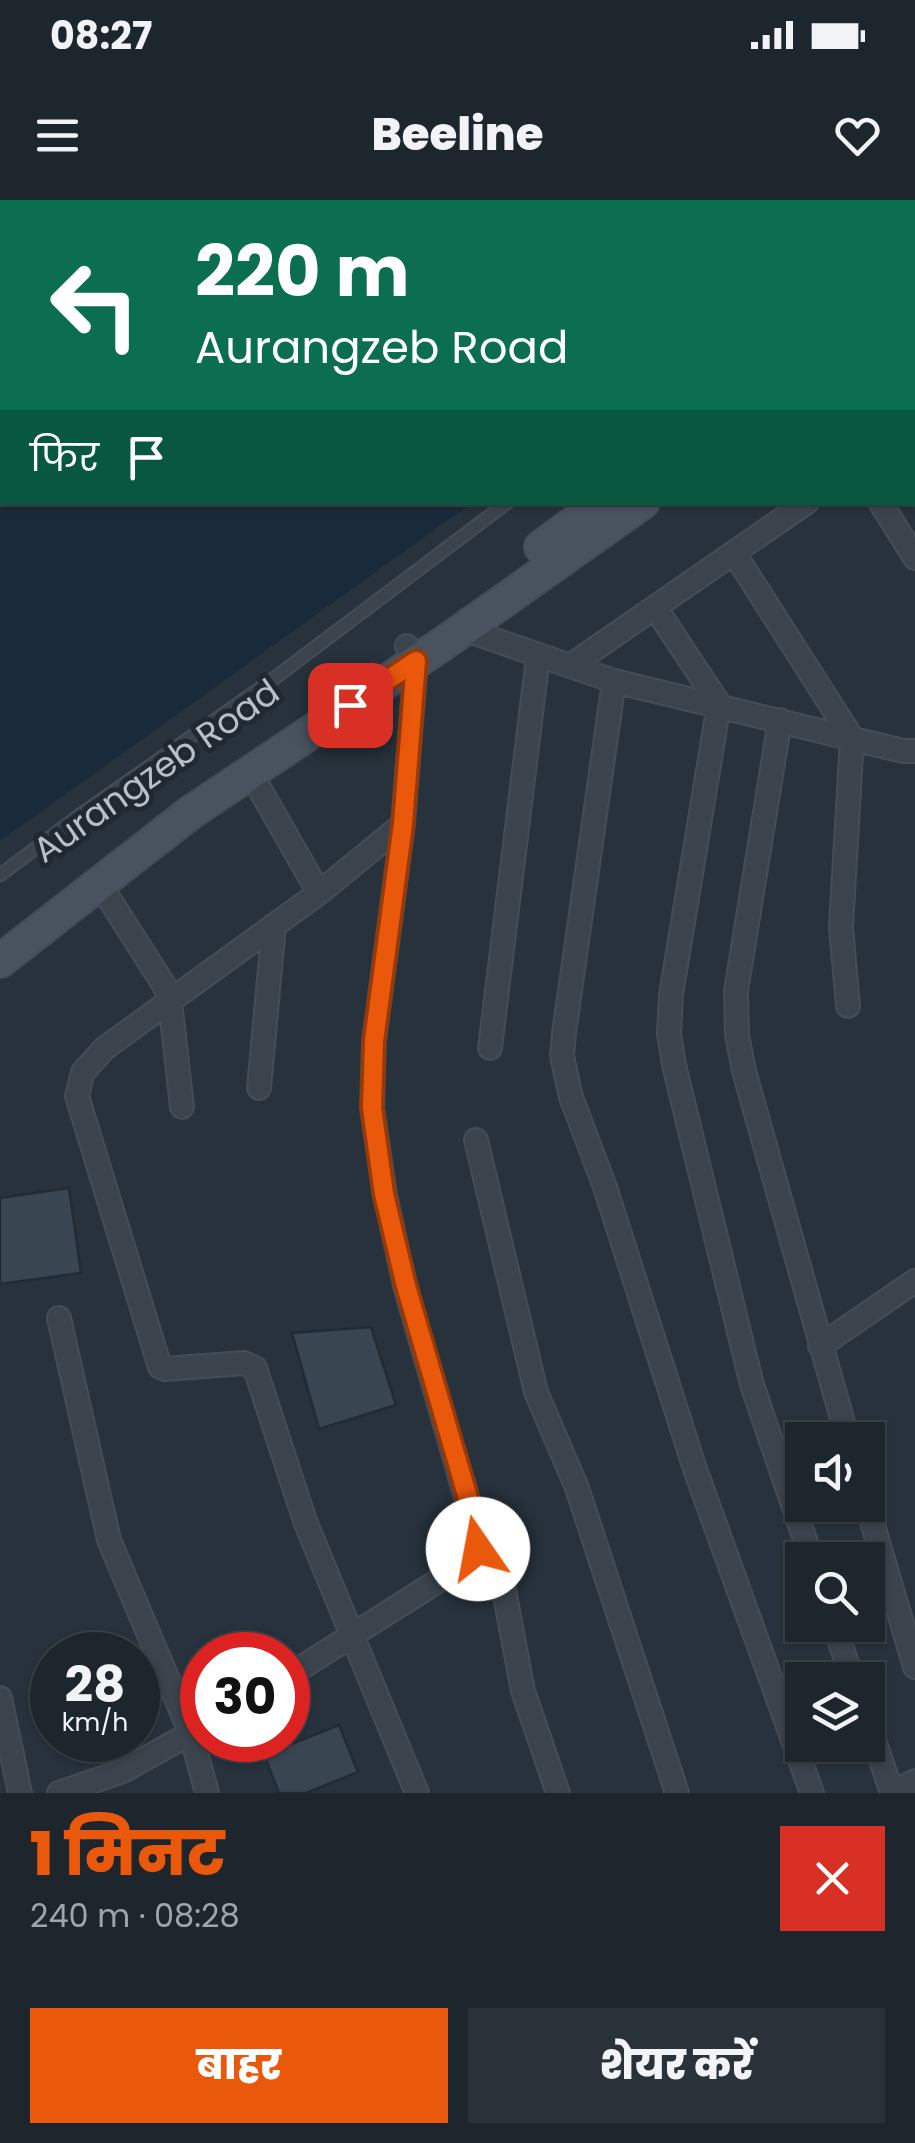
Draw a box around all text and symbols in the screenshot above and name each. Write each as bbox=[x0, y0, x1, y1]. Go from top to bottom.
text: 08:27 bbox=[50, 9, 152, 62]
text: Beeline bbox=[372, 103, 543, 166]
icon: menu bbox=[30, 108, 85, 163]
icon: heart bbox=[830, 108, 885, 163]
text: 220 m bbox=[195, 222, 410, 321]
icon: left bbox=[30, 240, 160, 370]
text: Aurangzeb Road bbox=[195, 316, 568, 379]
icon: arrive bbox=[119, 430, 174, 485]
text: फिर bbox=[30, 431, 99, 484]
pin bbox=[308, 663, 393, 748]
street label: Aurangzeb Road bbox=[23, 667, 289, 874]
icon: arrive bbox=[323, 678, 378, 733]
map controls bbox=[785, 1422, 885, 1762]
button: sound bbox=[785, 1422, 885, 1522]
position arrow bbox=[426, 1497, 530, 1601]
button: search bbox=[785, 1542, 885, 1642]
speed limit sign: 30 bbox=[180, 1632, 310, 1762]
text: 28 bbox=[65, 1649, 125, 1720]
button: layers bbox=[785, 1662, 885, 1762]
text: km/h bbox=[62, 1705, 128, 1740]
text: 1 मिनट bbox=[30, 1812, 225, 1896]
button: close bbox=[780, 1826, 885, 1931]
text: 240 m · 08:28 bbox=[30, 1893, 240, 1938]
button: बाहर bbox=[30, 2008, 448, 2123]
button: शेयर करें bbox=[468, 2008, 885, 2123]

